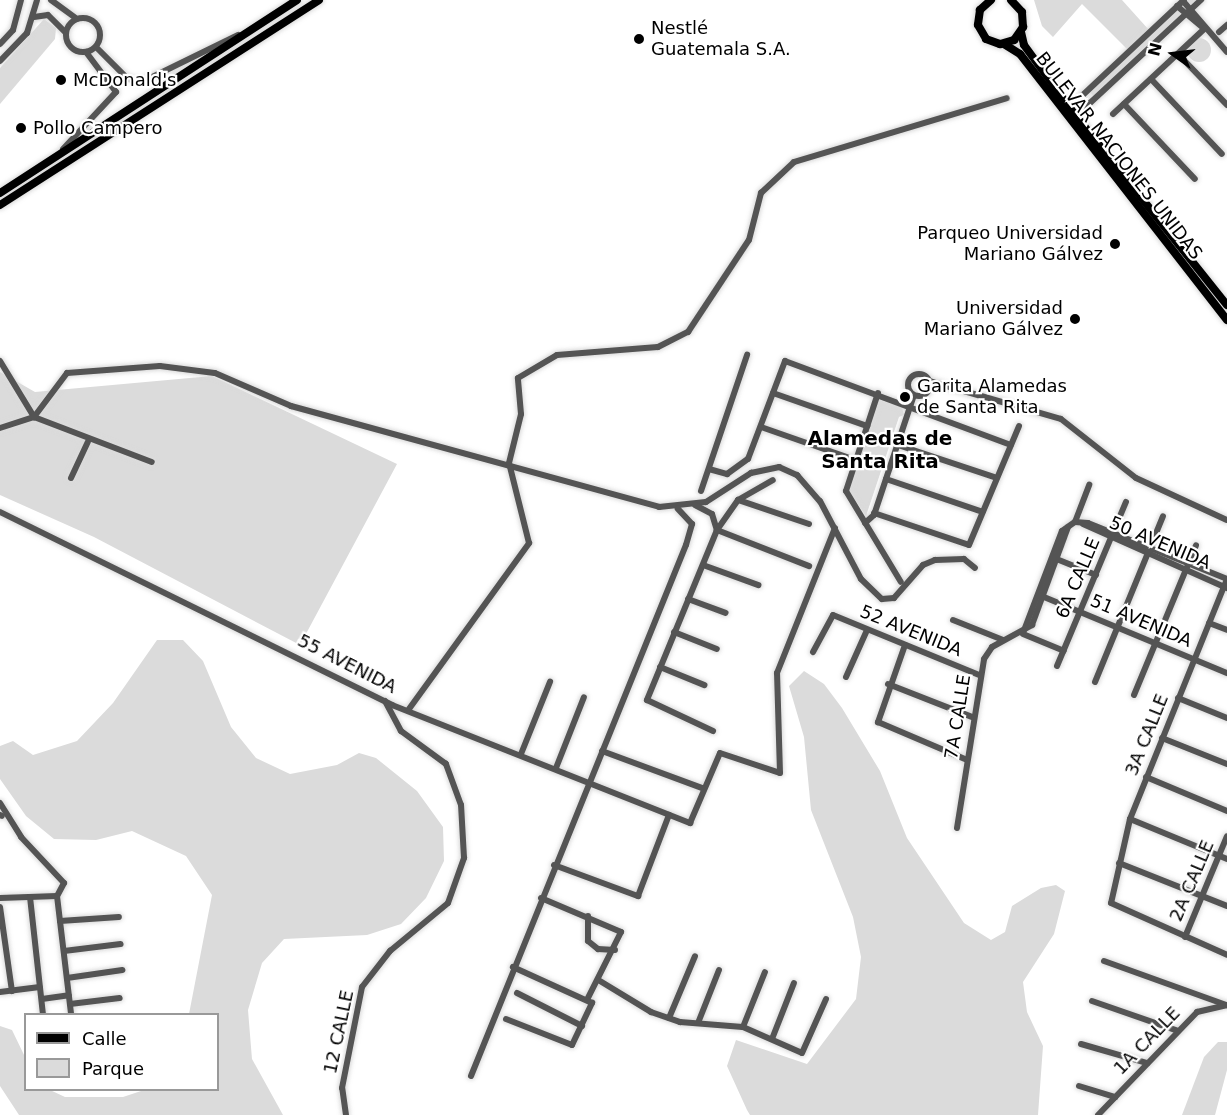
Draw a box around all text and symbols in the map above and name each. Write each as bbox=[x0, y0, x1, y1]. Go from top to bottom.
place label: Nestlé Guatemala S.A. bbox=[651, 18, 791, 60]
north arrow bbox=[1143, 24, 1203, 84]
marker: Nestlé Guatemala S.A. bbox=[632, 32, 646, 46]
street label: BULEVAR NACIONES UNIDAS bbox=[1031, 48, 1207, 264]
place label: McDonald's bbox=[73, 69, 176, 91]
marker: McDonald's bbox=[54, 73, 68, 87]
place label: Pollo Campero bbox=[33, 117, 163, 139]
marker: Pollo Campero bbox=[14, 121, 28, 135]
place label: Parqueo Universidad Mariano Gálvez bbox=[917, 223, 1103, 266]
marker: Parqueo Universidad Mariano Gálvez bbox=[1108, 237, 1122, 251]
place label: Universidad Mariano Gálvez bbox=[924, 298, 1063, 340]
marker: Universidad Mariano Gálvez bbox=[1068, 312, 1082, 326]
place label: Garita Alamedas de Santa Rita bbox=[917, 376, 1067, 418]
marker: Garita Alamedas de Santa Rita bbox=[898, 390, 912, 404]
district label: Alamedas de Santa Rita bbox=[808, 427, 952, 474]
street label: 50 AVENIDA bbox=[1106, 512, 1214, 574]
street label: 6A CALLE bbox=[1051, 534, 1105, 622]
street label: 51 AVENIDA bbox=[1087, 590, 1195, 652]
street label: 52 AVENIDA bbox=[857, 601, 965, 661]
street label: 55 AVENIDA bbox=[294, 630, 400, 698]
street label: 7A CALLE bbox=[941, 673, 975, 761]
street label: 3A CALLE bbox=[1121, 691, 1173, 779]
street label: 2A CALLE bbox=[1165, 837, 1219, 925]
street label: 12 CALLE bbox=[320, 988, 358, 1076]
street label: 1A CALLE bbox=[1109, 1003, 1185, 1079]
legend bbox=[24, 1013, 219, 1091]
text: Calle bbox=[82, 1028, 127, 1049]
text: Parque bbox=[82, 1058, 144, 1079]

